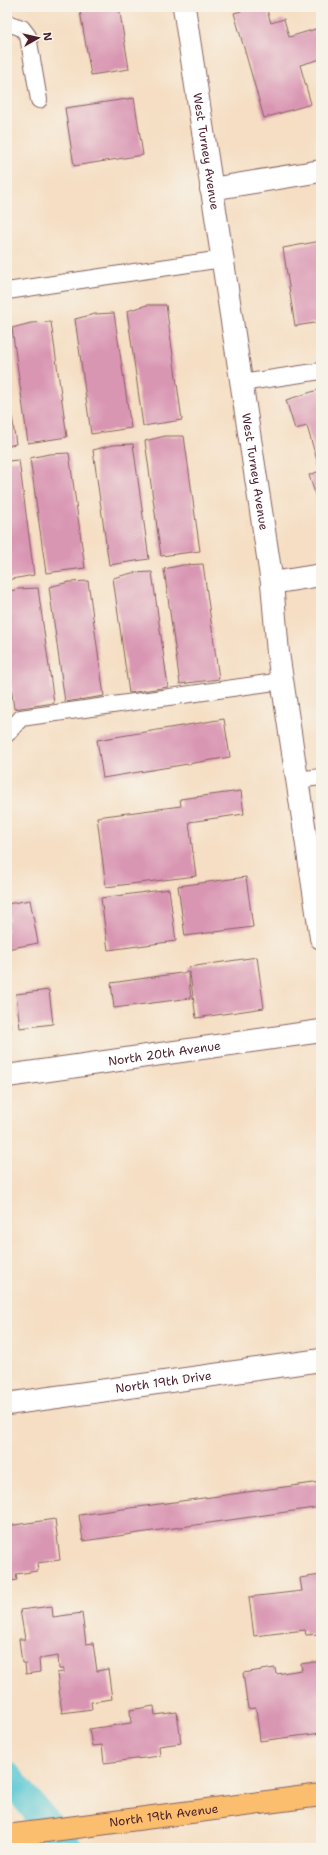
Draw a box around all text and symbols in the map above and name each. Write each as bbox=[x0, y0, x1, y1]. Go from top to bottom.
north arrow bbox=[18, 18, 58, 58]
text: N bbox=[39, 31, 55, 42]
street label: West Turney Avenue bbox=[189, 92, 223, 211]
street label: West Turney Avenue bbox=[238, 412, 272, 531]
street label: North 20th Avenue bbox=[107, 1037, 222, 1069]
street label: North 19th Drive bbox=[114, 1367, 213, 1397]
street label: North 19th Avenue bbox=[108, 1800, 219, 1831]

